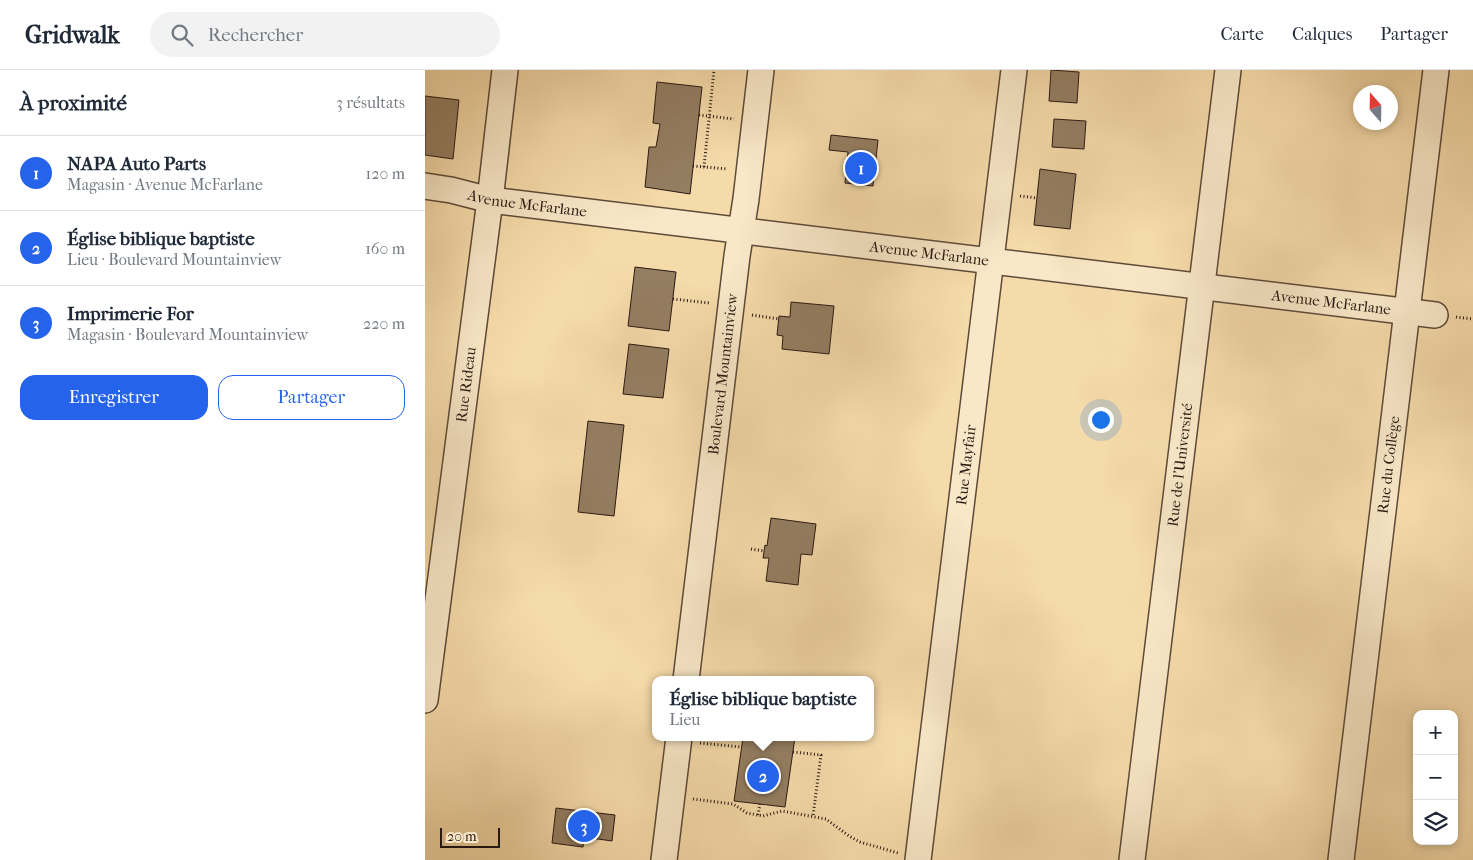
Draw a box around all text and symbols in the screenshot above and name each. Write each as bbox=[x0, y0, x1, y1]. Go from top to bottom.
search box bbox=[150, 12, 500, 57]
text: Gridwalk bbox=[25, 21, 120, 49]
icon: search bbox=[168, 21, 196, 49]
text: Rechercher bbox=[208, 24, 303, 46]
text: Carte bbox=[1221, 24, 1264, 45]
text: Calques bbox=[1292, 24, 1352, 45]
text: Partager bbox=[1380, 24, 1448, 45]
north arrow bbox=[1353, 85, 1398, 130]
text: À proximité bbox=[20, 91, 127, 115]
text: 3 résultats bbox=[336, 93, 405, 112]
pin: 1 bbox=[845, 149, 877, 187]
text: NAPA Auto Parts bbox=[67, 153, 206, 175]
text: 1 bbox=[33, 164, 39, 183]
text: 120 m bbox=[366, 164, 405, 183]
text: Magasin · Avenue McFarlane bbox=[67, 175, 263, 194]
street label: Avenue McFarlane bbox=[465, 185, 588, 221]
text: Église biblique baptiste bbox=[67, 228, 255, 250]
street label: Avenue McFarlane bbox=[868, 237, 990, 270]
text: 2 bbox=[32, 239, 40, 258]
text: 160 m bbox=[365, 239, 405, 258]
text: Lieu · Boulevard Mountainview bbox=[67, 250, 282, 269]
street label: Avenue McFarlane bbox=[1270, 286, 1392, 319]
street label: Boulevard Mountainview bbox=[704, 292, 742, 456]
text: Imprimerie For bbox=[67, 303, 194, 325]
text: 3 bbox=[33, 314, 39, 333]
text: 220 m bbox=[363, 314, 405, 333]
text: Magasin · Boulevard Mountainview bbox=[67, 325, 308, 344]
street label: Rue Rideau bbox=[452, 345, 480, 423]
button: Enregistrer bbox=[20, 375, 208, 420]
button: Partager bbox=[218, 375, 405, 420]
street label: Rue de l'Université bbox=[1164, 402, 1197, 528]
your location bbox=[1088, 407, 1114, 433]
street label: Rue du Collège bbox=[1374, 414, 1403, 515]
street label: Rue Mayfair bbox=[952, 423, 980, 506]
popup bbox=[652, 676, 874, 741]
text: Église biblique baptiste bbox=[669, 688, 857, 710]
text: Lieu bbox=[669, 710, 700, 729]
map controls bbox=[1413, 710, 1458, 845]
button: + bbox=[1413, 710, 1458, 755]
button: − bbox=[1413, 755, 1458, 800]
pin: 2 bbox=[747, 757, 779, 795]
button: layers bbox=[1413, 800, 1458, 845]
pin: 3 bbox=[568, 807, 600, 845]
scale bar bbox=[440, 825, 500, 848]
text: 20 m bbox=[447, 828, 477, 845]

